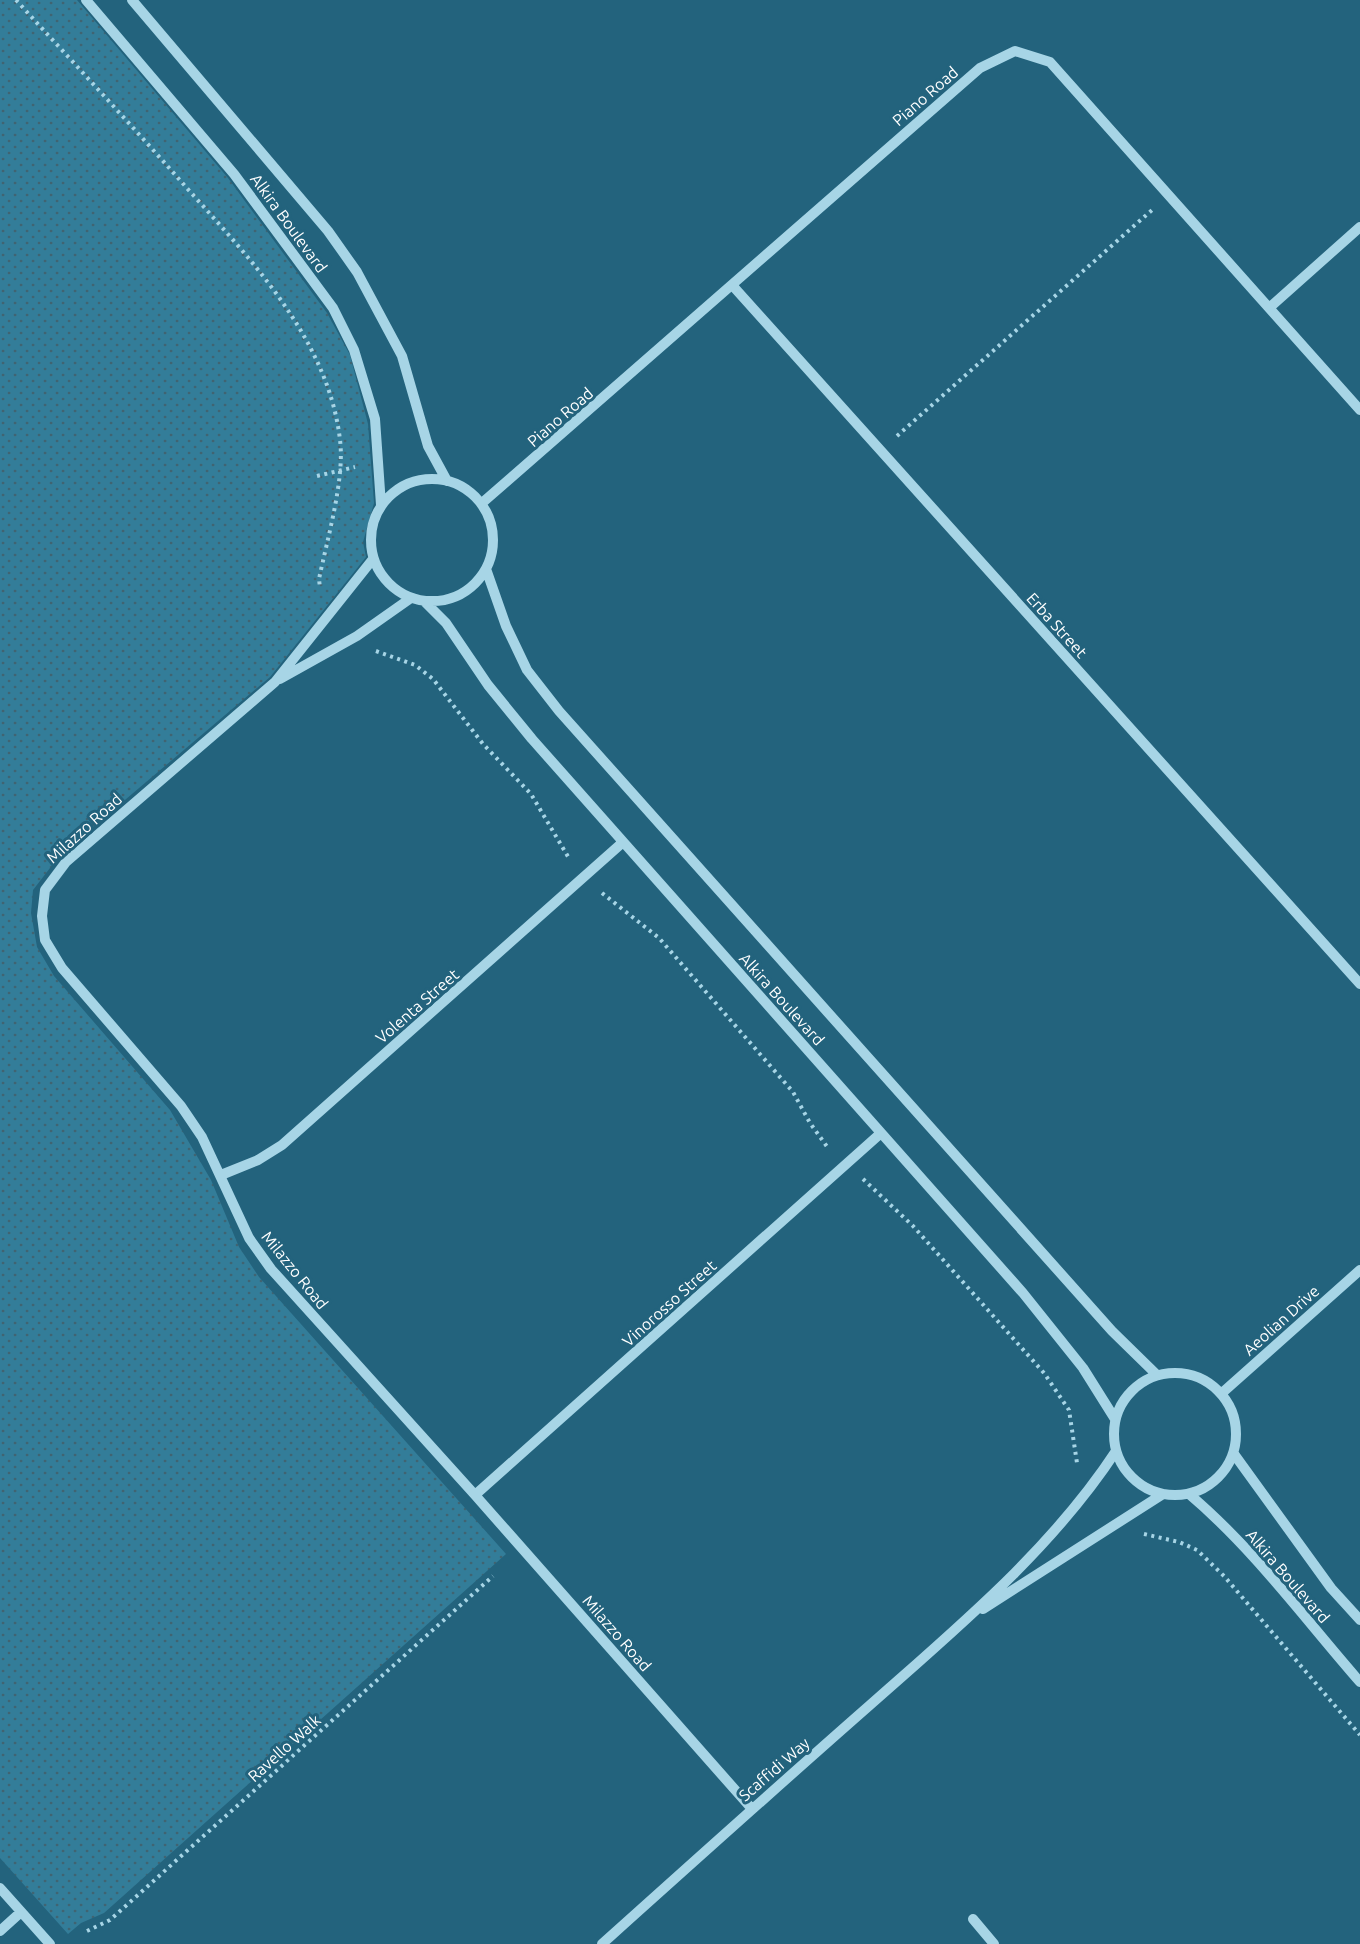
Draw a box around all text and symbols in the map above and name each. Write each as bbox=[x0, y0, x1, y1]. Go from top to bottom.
street label: Piano Road bbox=[889, 63, 961, 129]
street label: Alkira Boulevard bbox=[247, 170, 331, 276]
street label: Piano Road bbox=[524, 384, 596, 450]
street label: Erba Street bbox=[1023, 589, 1091, 662]
street label: Milazzo Road bbox=[43, 790, 125, 866]
street label: Alkira Boulevard bbox=[736, 949, 828, 1049]
street label: Volenta Street bbox=[372, 965, 463, 1047]
street label: Milazzo Road bbox=[258, 1228, 332, 1312]
street label: Vinorosso Street bbox=[618, 1256, 720, 1350]
street label: Aeolian Drive bbox=[1239, 1281, 1323, 1359]
street label: Alkira Boulevard bbox=[1243, 1526, 1333, 1626]
street label: Milazzo Road bbox=[579, 1591, 655, 1675]
street label: Ravello Walk bbox=[244, 1711, 324, 1785]
street label: Scaffidi Way bbox=[735, 1733, 813, 1804]

